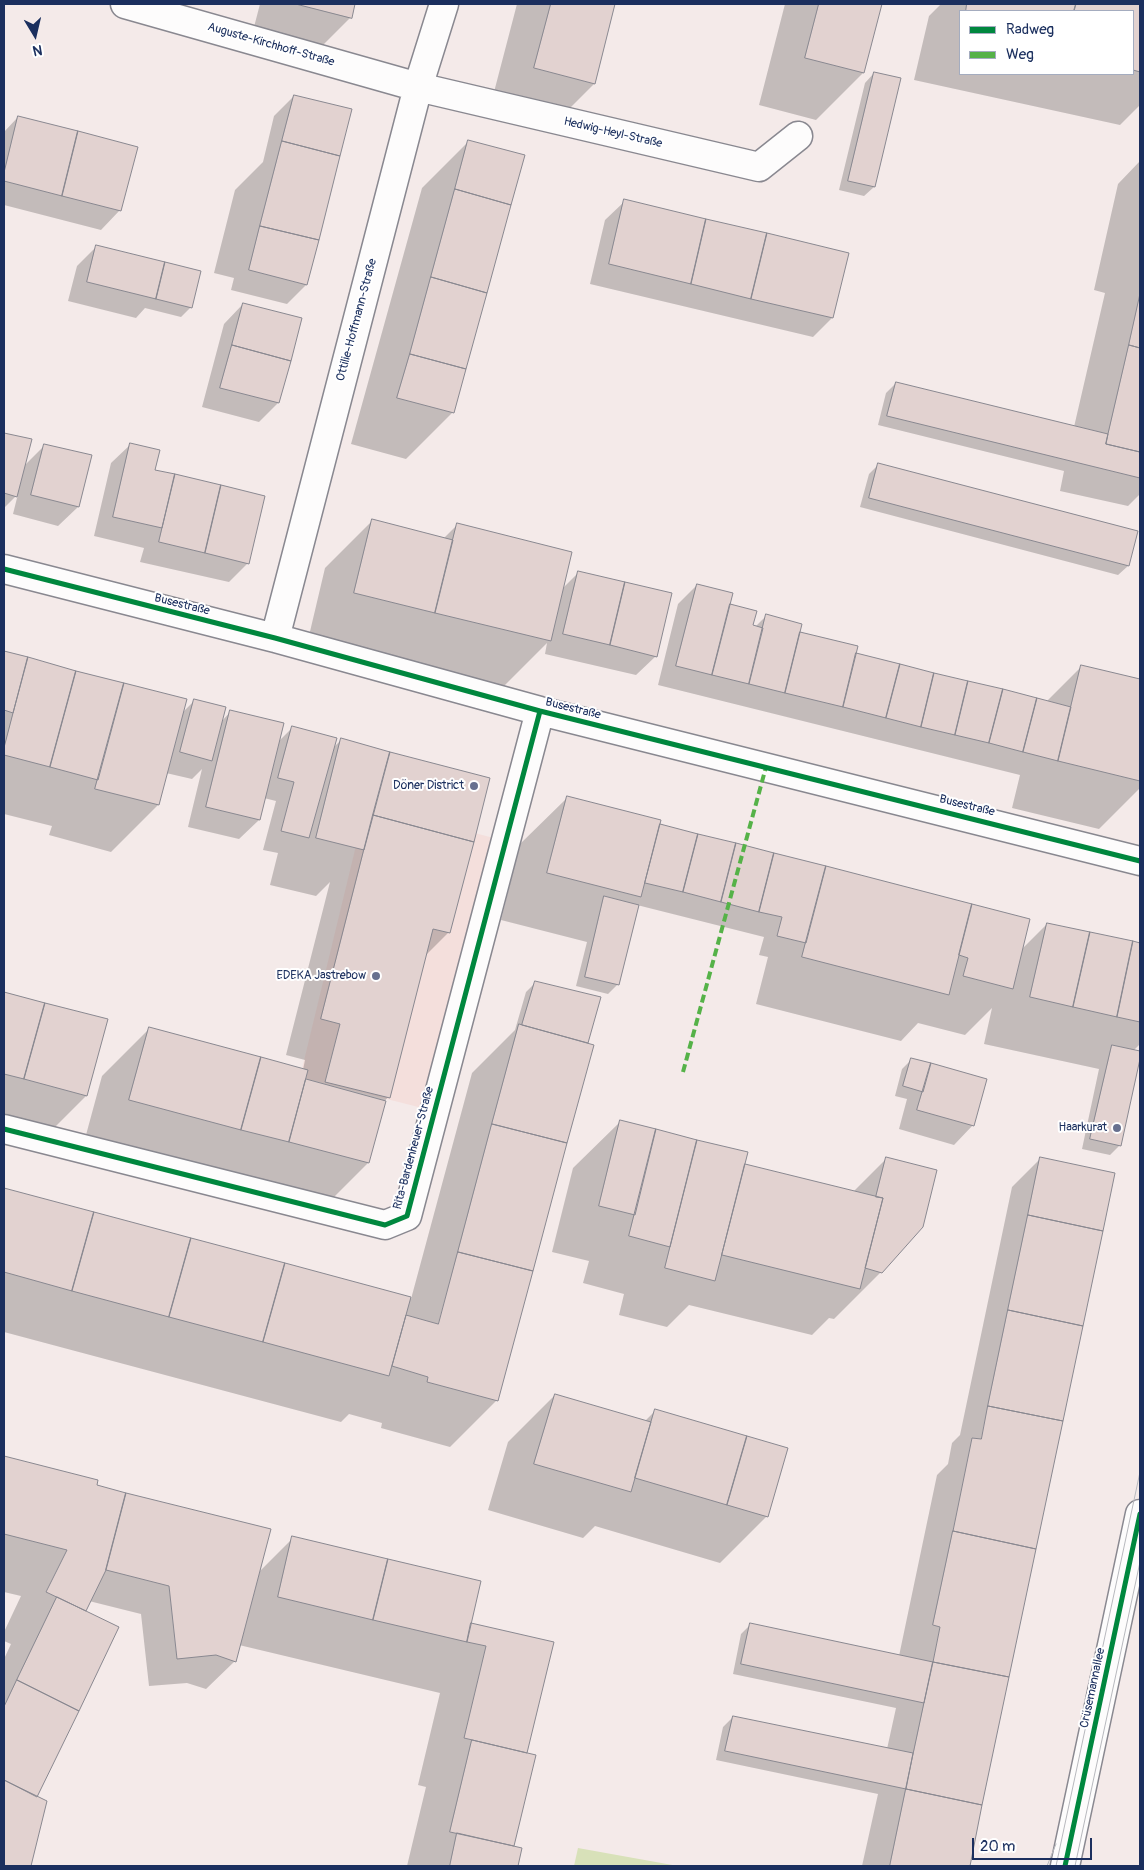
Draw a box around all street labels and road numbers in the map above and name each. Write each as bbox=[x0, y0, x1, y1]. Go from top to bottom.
street label: Auguste-Kirchhoff-Straße bbox=[206, 20, 336, 70]
street label: Hedwig-Heyl-Straße bbox=[562, 115, 664, 151]
street label: Ottilie-Hoffmann-Straße bbox=[334, 257, 380, 383]
street label: Busestraße bbox=[153, 591, 211, 619]
street label: Busestraße bbox=[544, 695, 602, 723]
street label: Busestraße bbox=[938, 792, 996, 820]
street label: Rita-Bardenheuer-Straße bbox=[391, 1085, 437, 1211]
street label: Crüsemannallee bbox=[1077, 1647, 1109, 1729]

